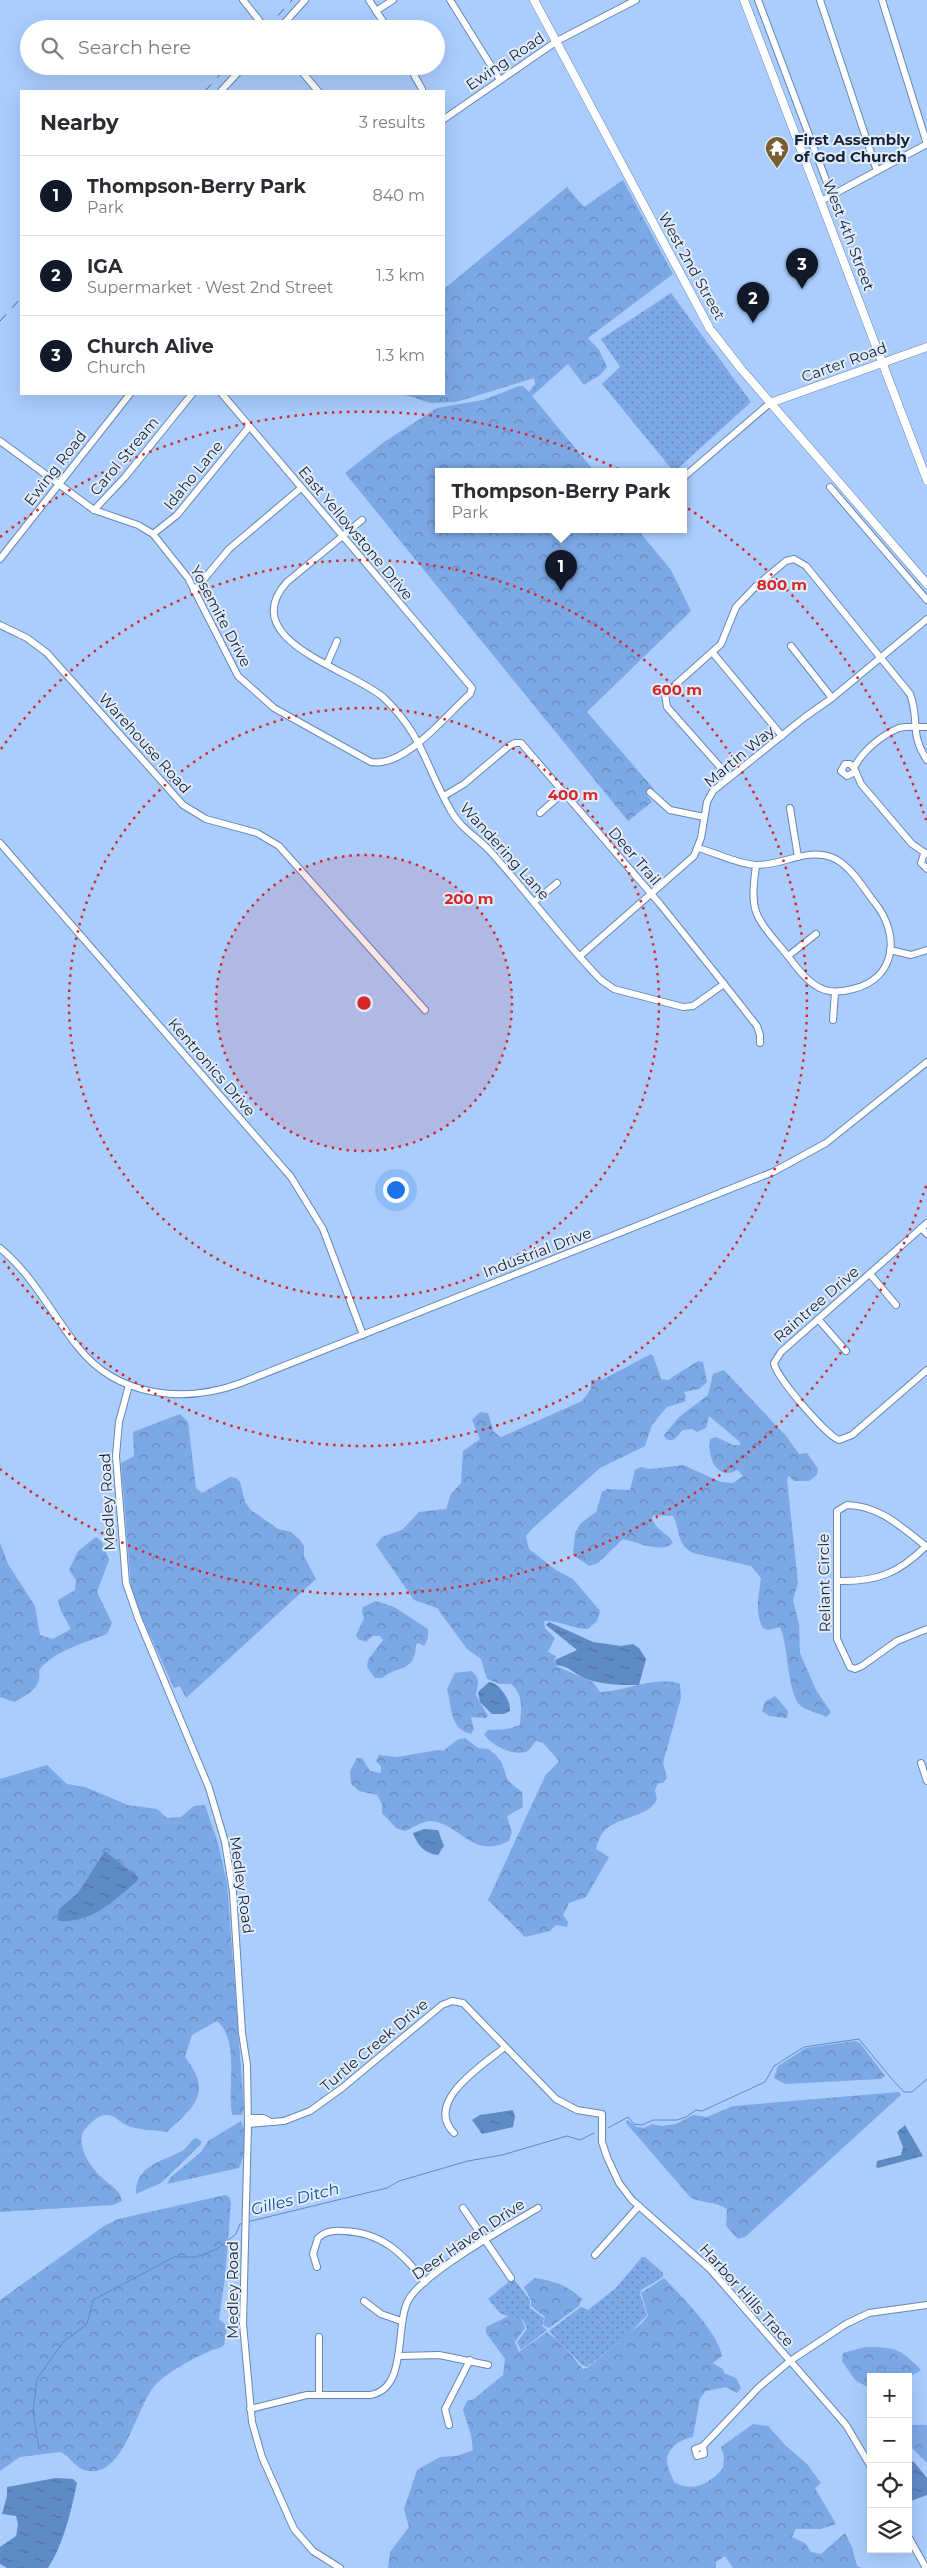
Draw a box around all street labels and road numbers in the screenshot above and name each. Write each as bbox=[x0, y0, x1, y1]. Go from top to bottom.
street label: Ewing Road bbox=[462, 28, 548, 94]
street label: West 4th Street bbox=[819, 177, 879, 293]
street label: West 2nd Street bbox=[655, 209, 729, 323]
street label: Carter Road bbox=[799, 338, 889, 386]
street label: Carol Stream bbox=[85, 413, 163, 499]
street label: Ewing Road bbox=[20, 426, 90, 510]
street label: Idaho Lane bbox=[159, 436, 227, 514]
street label: East Yellowstone Drive bbox=[294, 462, 418, 604]
street label: Yosemite Drive bbox=[186, 562, 256, 670]
street label: Warehouse Road bbox=[95, 689, 195, 797]
street label: Martin Way bbox=[700, 720, 779, 791]
street label: Wandering Lane bbox=[456, 798, 554, 904]
street label: Deer Trail bbox=[604, 823, 666, 889]
street label: Kentronics Drive bbox=[164, 1014, 260, 1120]
street label: Industrial Drive bbox=[480, 1223, 594, 1281]
street label: Raintree Drive bbox=[769, 1262, 863, 1346]
street label: Medley Road bbox=[95, 1453, 119, 1551]
street label: Reliant Circle bbox=[814, 1533, 834, 1633]
street label: Medley Road bbox=[226, 1835, 258, 1935]
street label: Turtle Creek Drive bbox=[316, 1994, 432, 2096]
street label: Deer Haven Drive bbox=[408, 2194, 528, 2284]
street label: Harbor Hills Trace bbox=[696, 2240, 798, 2350]
street label: Medley Road bbox=[223, 2241, 242, 2339]

